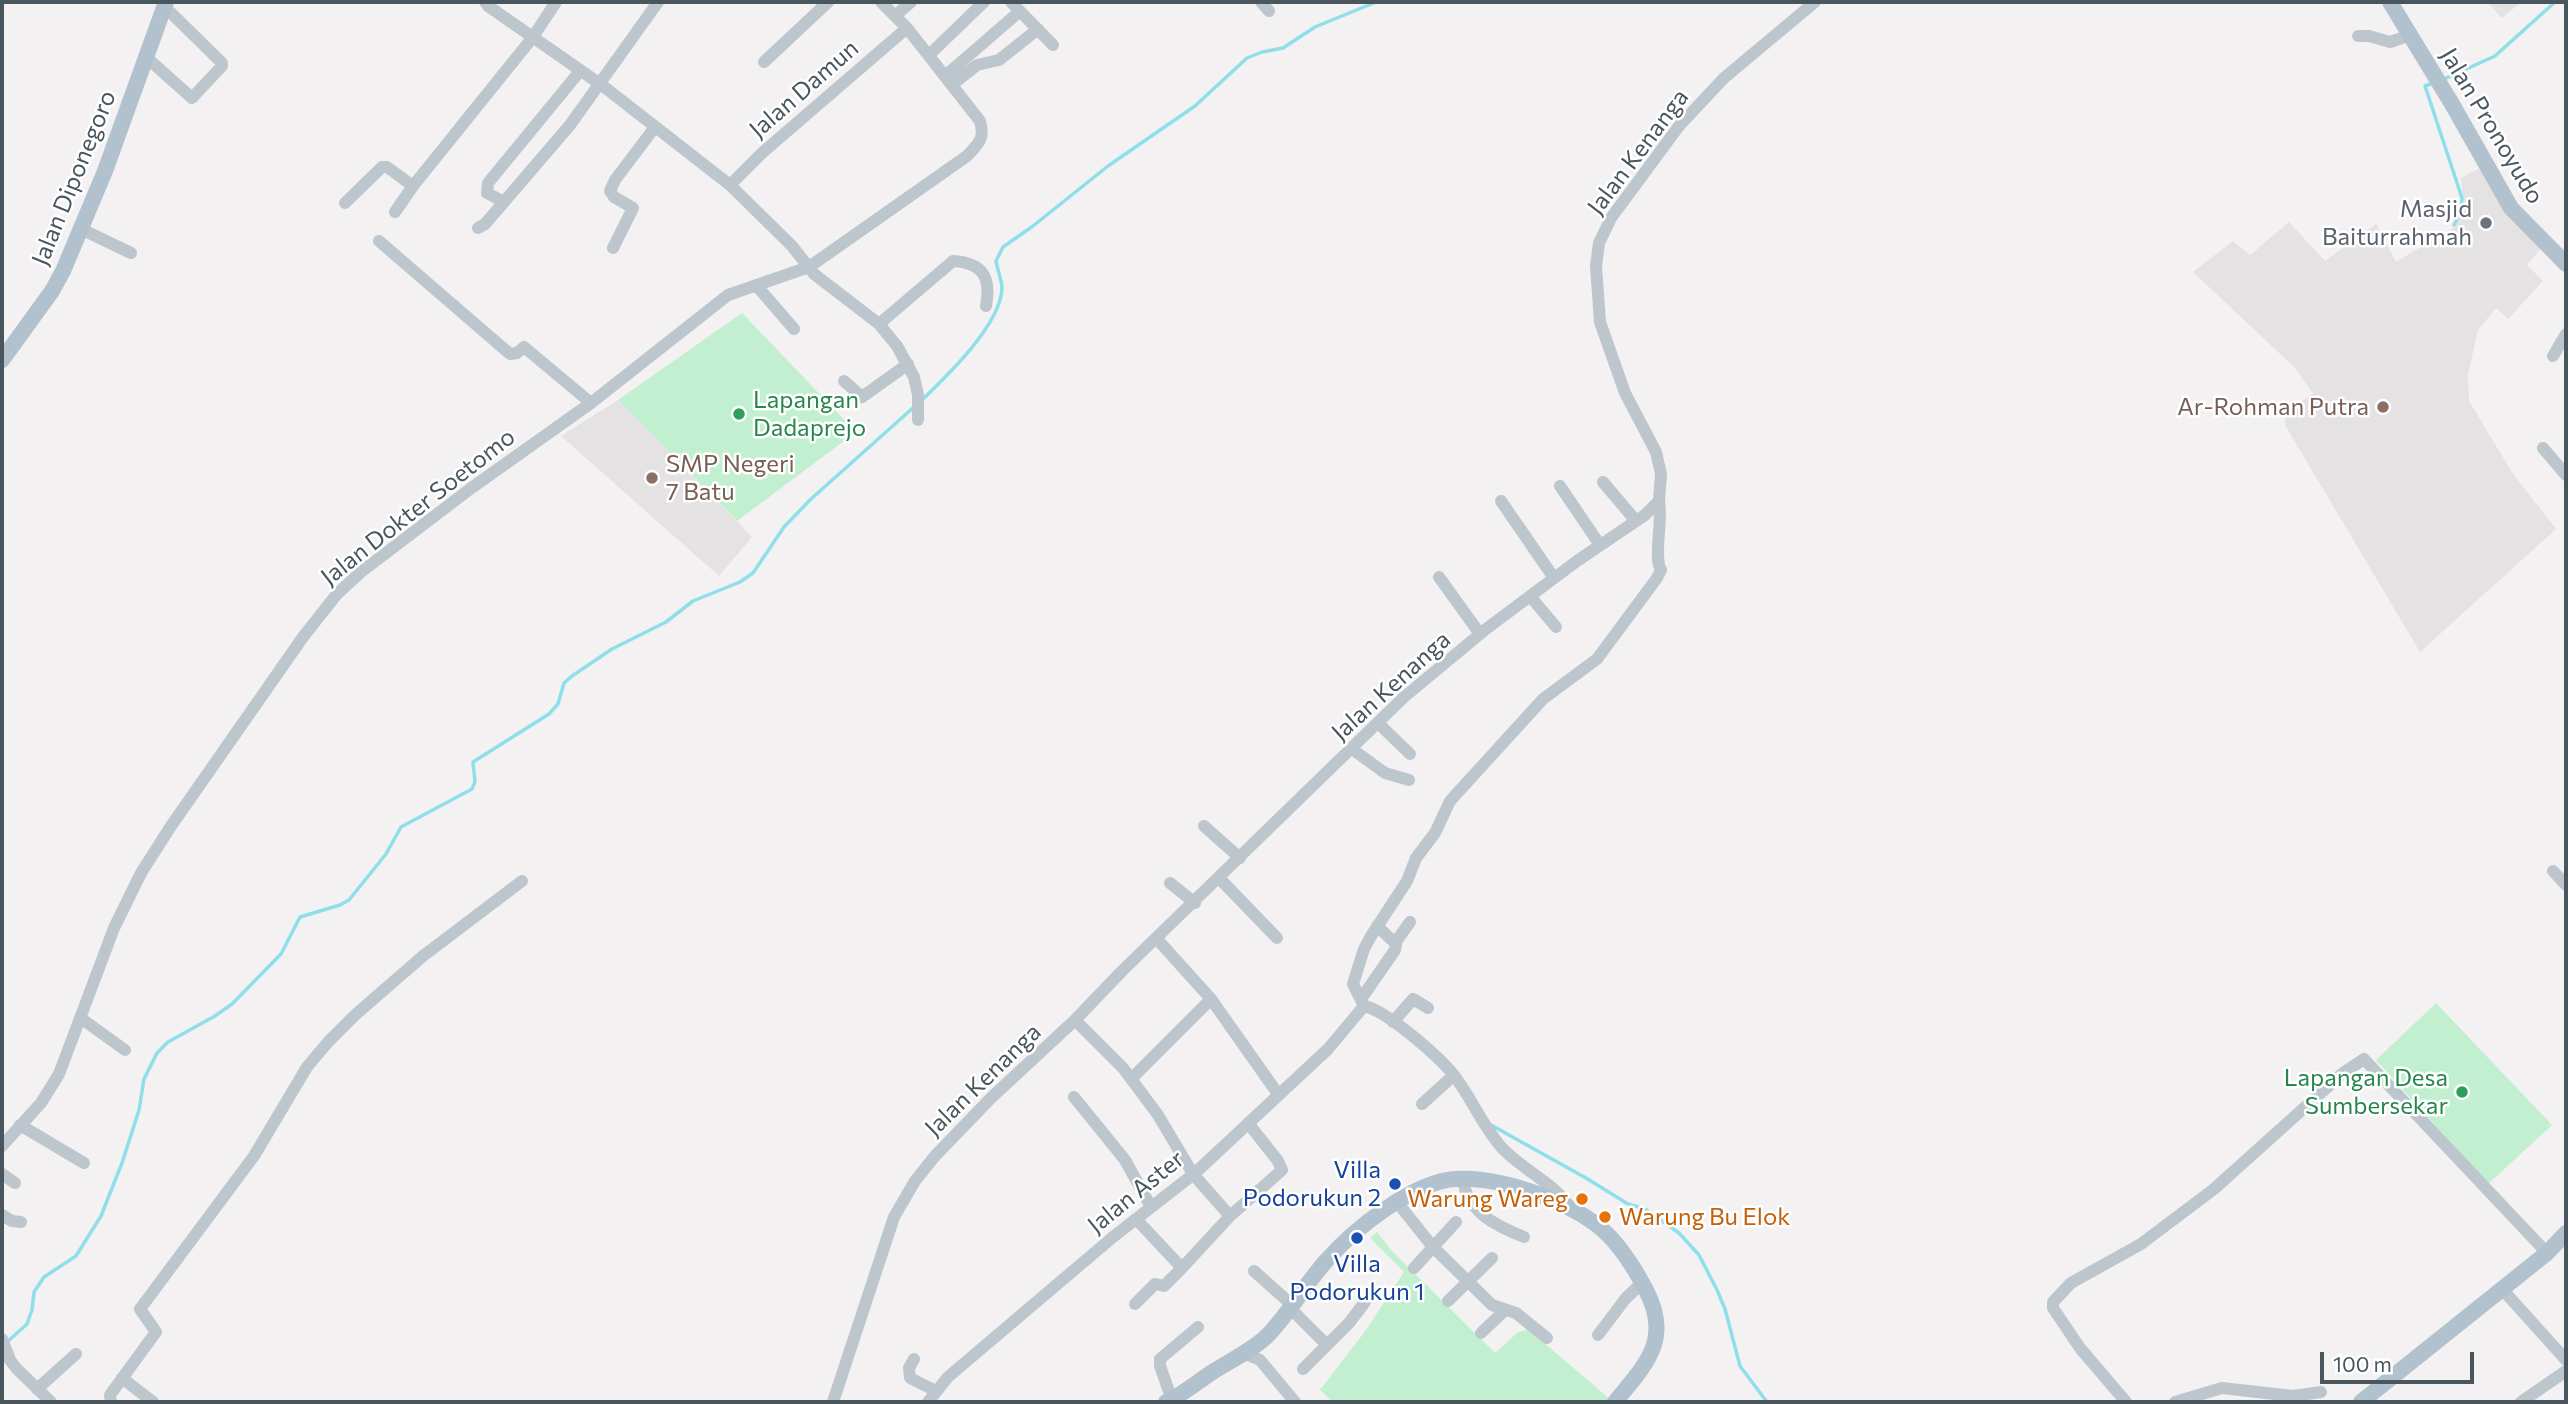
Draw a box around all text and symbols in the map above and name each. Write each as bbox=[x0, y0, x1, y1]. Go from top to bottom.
street label: Jalan Damun bbox=[744, 34, 864, 144]
street label: Jalan Pronoyudo bbox=[2434, 43, 2550, 209]
street label: Jalan Kenanga bbox=[1581, 83, 1695, 221]
street label: Jalan Diponegoro bbox=[26, 86, 122, 270]
place label: Masjid Baiturrahmah bbox=[2322, 195, 2472, 251]
marker: Masjid Baiturrahmah bbox=[2478, 215, 2494, 231]
place label: Lapangan Dadaprejo bbox=[753, 386, 866, 442]
place label: Ar-Rohman Putra bbox=[2177, 393, 2369, 421]
marker: Ar-Rohman Putra bbox=[2375, 399, 2391, 415]
marker: Lapangan Dadaprejo bbox=[731, 406, 747, 422]
street label: Jalan Dokter Soetomo bbox=[315, 422, 521, 592]
place label: SMP Negeri 7 Batu bbox=[666, 450, 795, 506]
marker: SMP Negeri 7 Batu bbox=[644, 470, 660, 486]
street label: Jalan Kenanga bbox=[1326, 625, 1456, 747]
street label: Jalan Kenanga bbox=[919, 1018, 1047, 1142]
place label: Lapangan Desa Sumbersekar bbox=[2284, 1064, 2448, 1120]
marker: Lapangan Desa Sumbersekar bbox=[2454, 1084, 2470, 1100]
street label: Jalan Aster bbox=[1082, 1144, 1190, 1240]
place label: Villa Podorukun 2 bbox=[1243, 1156, 1381, 1212]
marker: Villa Podorukun 2 bbox=[1387, 1176, 1403, 1192]
place label: Warung Wareg bbox=[1407, 1185, 1568, 1213]
marker: Warung Wareg bbox=[1574, 1191, 1590, 1207]
place label: Warung Bu Elok bbox=[1619, 1203, 1790, 1231]
marker: Warung Bu Elok bbox=[1597, 1209, 1613, 1225]
marker: Villa Podorukun 1 bbox=[1349, 1230, 1365, 1246]
place label: Villa Podorukun 1 bbox=[1289, 1250, 1425, 1306]
scale bar bbox=[2323, 1338, 2477, 1382]
text: 100 m bbox=[2333, 1351, 2392, 1376]

